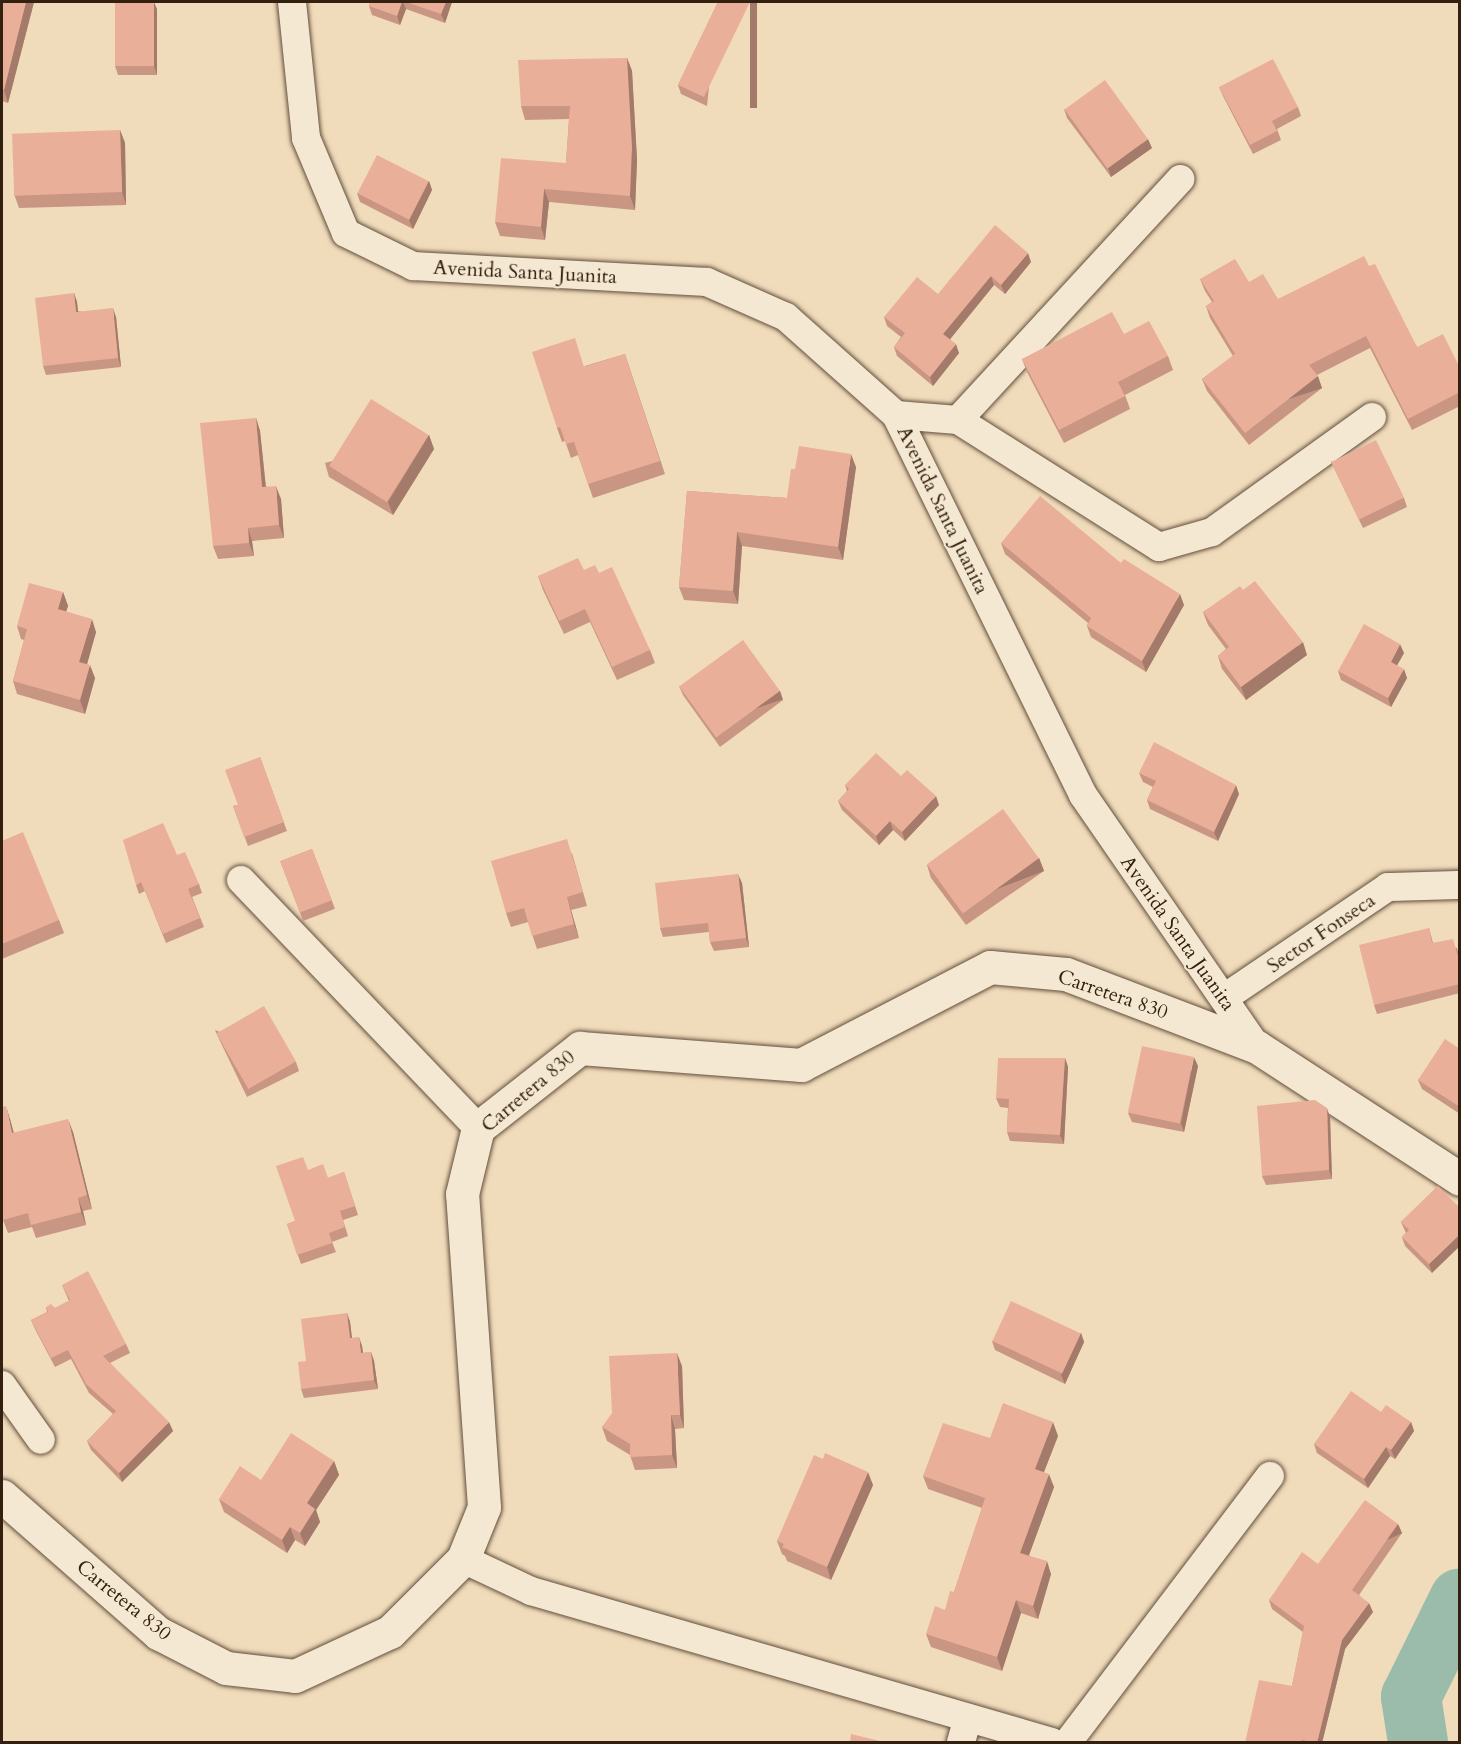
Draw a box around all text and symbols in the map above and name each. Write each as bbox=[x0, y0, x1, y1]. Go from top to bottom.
street label: Avenida Santa Juanita bbox=[433, 255, 617, 289]
street label: Avenida Santa Juanita bbox=[892, 422, 994, 598]
street label: Avenida Santa Juanita bbox=[1115, 851, 1241, 1015]
street label: Sector Fonseca bbox=[1262, 888, 1380, 978]
street label: Carretera 830 bbox=[1055, 964, 1171, 1024]
street label: Carretera 830 bbox=[476, 1045, 580, 1137]
street label: Carretera 830 bbox=[72, 1554, 176, 1646]

